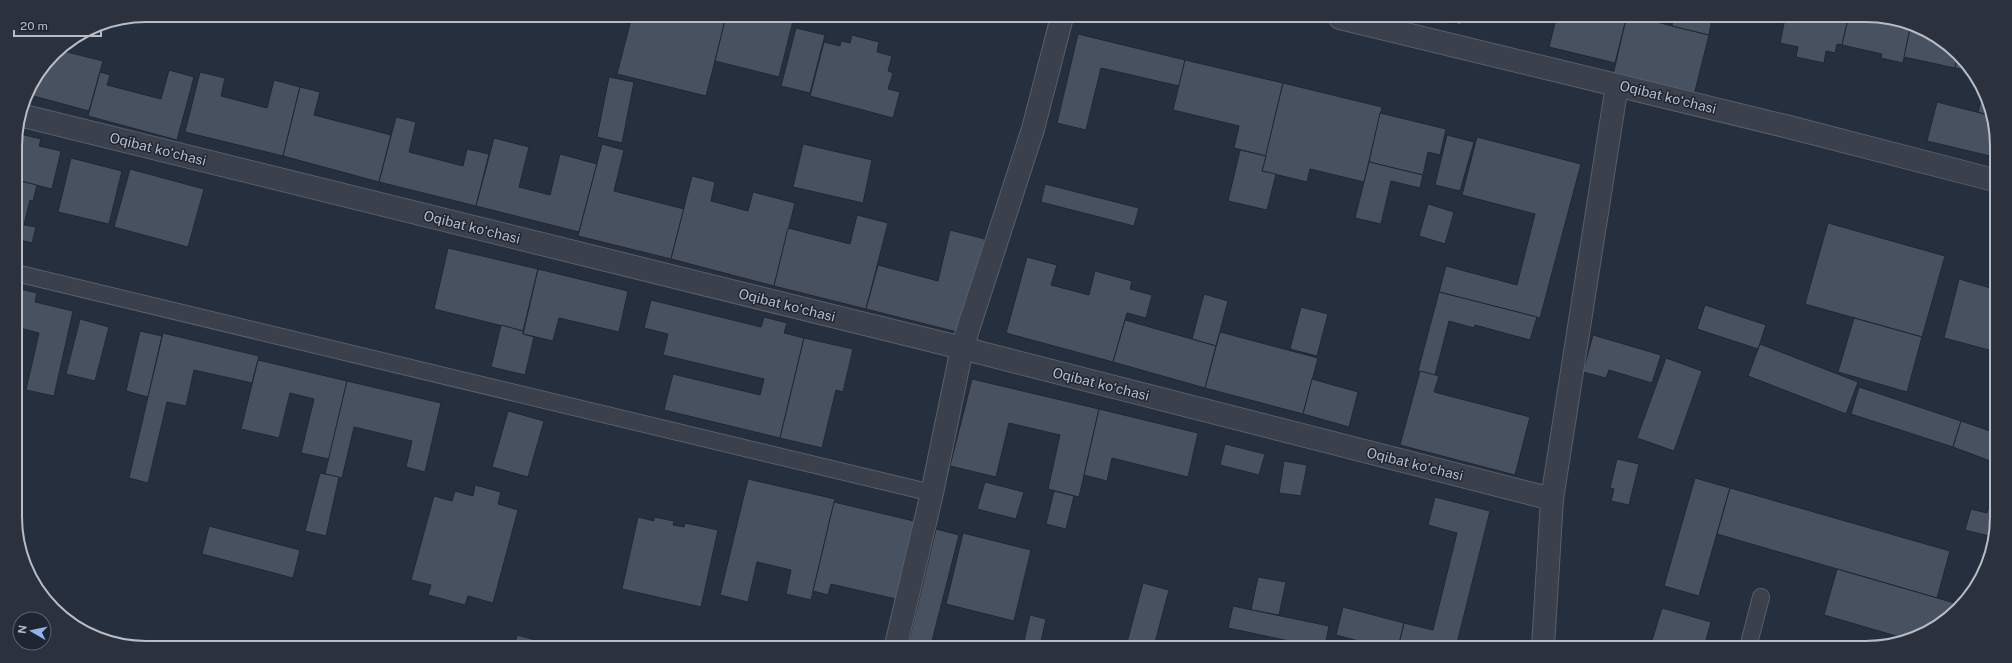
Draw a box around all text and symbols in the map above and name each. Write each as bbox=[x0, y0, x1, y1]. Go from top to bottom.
scale bar bbox=[14, 12, 101, 38]
text: 20 m bbox=[20, 19, 48, 33]
street label: Oqibat koʻchasi bbox=[1618, 77, 1718, 117]
street label: Oqibat koʻchasi bbox=[108, 129, 208, 169]
street label: Oqibat koʻchasi bbox=[422, 207, 522, 247]
street label: Oqibat koʻchasi bbox=[737, 285, 837, 325]
street label: Oqibat koʻchasi bbox=[1051, 364, 1151, 404]
street label: Oqibat koʻchasi bbox=[1365, 444, 1465, 484]
north arrow bbox=[12, 611, 52, 651]
text: N bbox=[16, 624, 29, 635]

